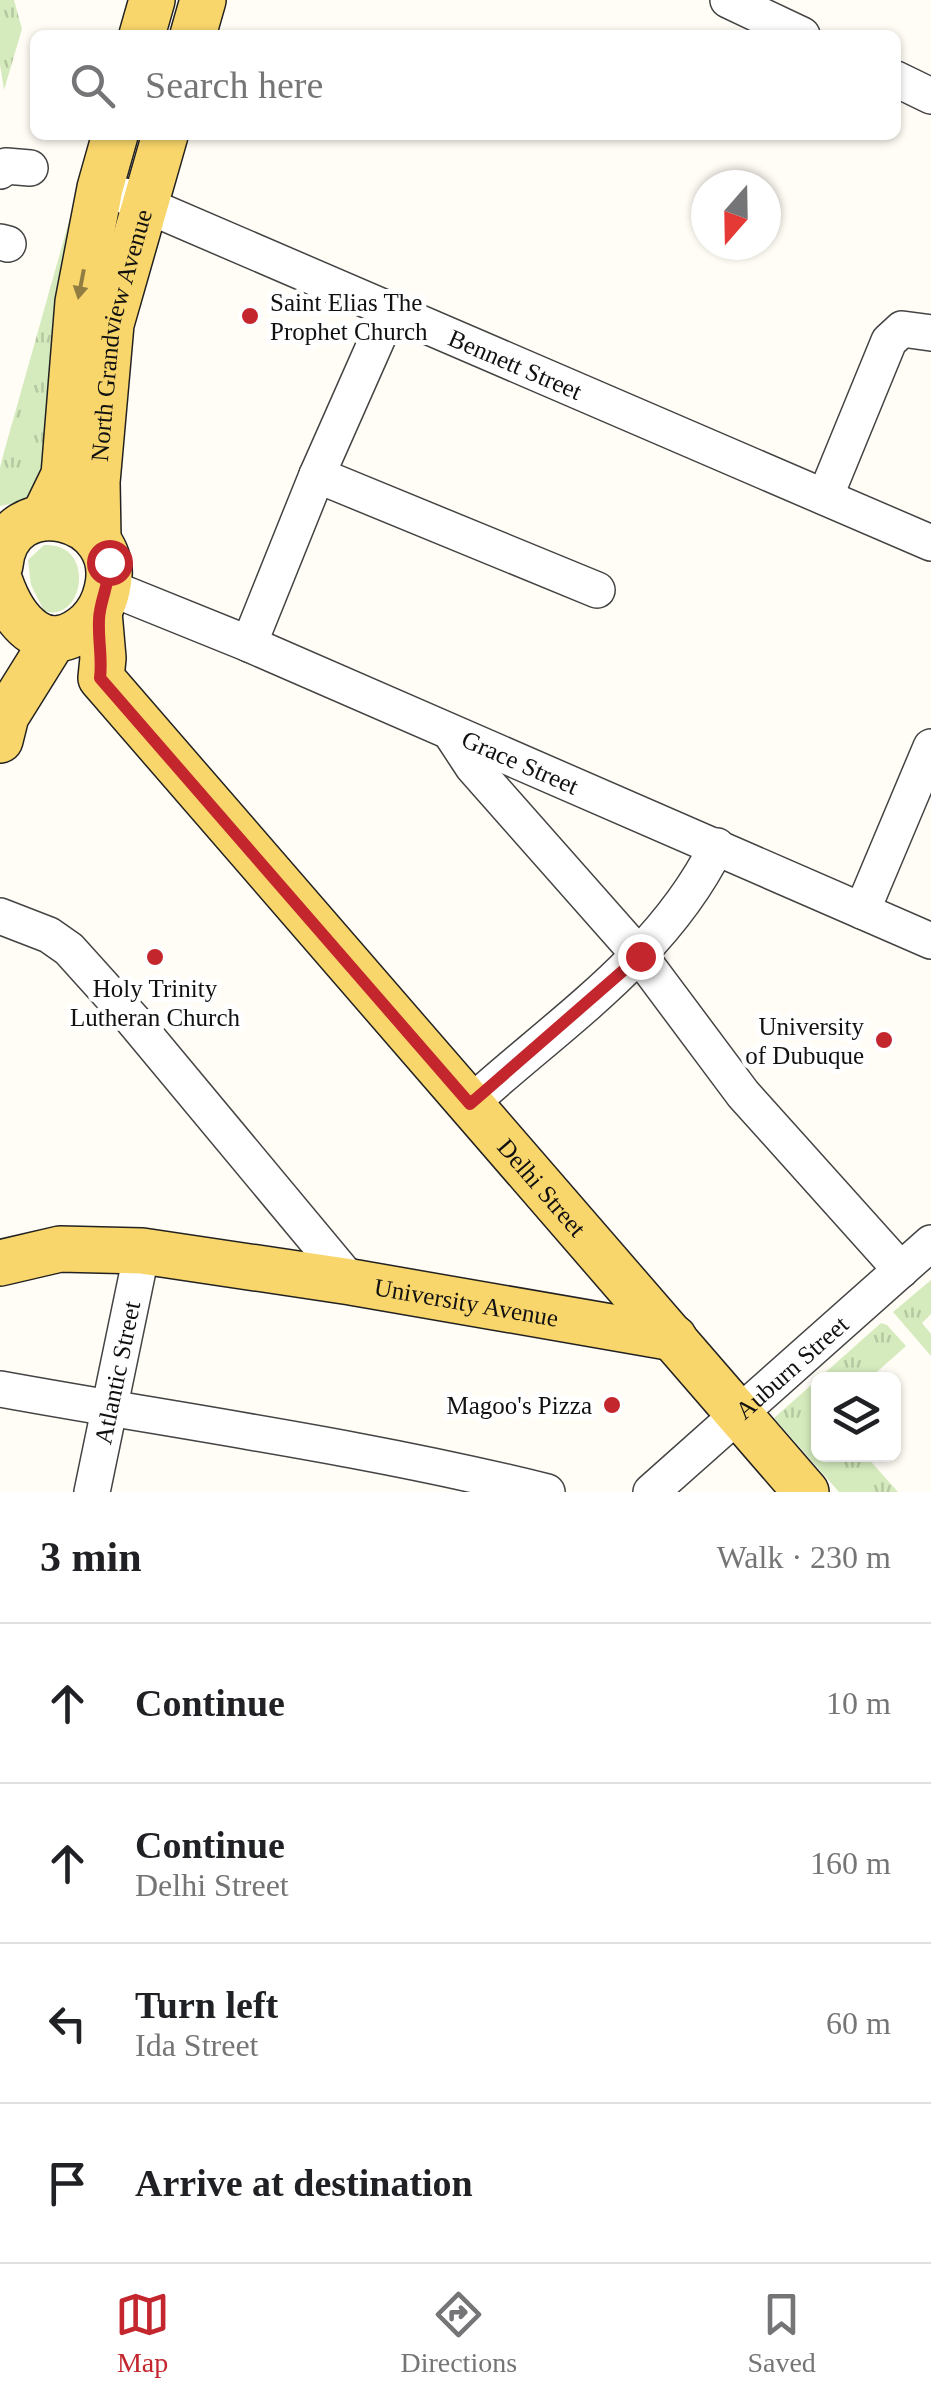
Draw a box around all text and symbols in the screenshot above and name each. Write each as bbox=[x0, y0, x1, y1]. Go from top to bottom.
search box bbox=[30, 30, 901, 140]
icon: search bbox=[65, 58, 120, 113]
text: Search here bbox=[145, 64, 323, 106]
north arrow bbox=[691, 170, 781, 260]
street label: North Grandview Avenue bbox=[85, 206, 157, 463]
one-way arrow bbox=[73, 269, 89, 300]
place label: Saint Elias The Prophet Church bbox=[270, 289, 428, 345]
marker: Saint Elias The Prophet Church bbox=[239, 305, 261, 327]
street label: Bennett Street bbox=[445, 323, 586, 405]
route start bbox=[87, 540, 133, 586]
street label: Grace Street bbox=[458, 725, 583, 799]
route end bbox=[618, 934, 664, 980]
marker: Holy Trinity Lutheran Church bbox=[144, 946, 166, 968]
place label: Holy Trinity Lutheran Church bbox=[70, 975, 241, 1031]
place label: University of Dubuque bbox=[745, 1013, 864, 1069]
marker: University of Dubuque bbox=[873, 1029, 895, 1051]
street label: Delhi Street bbox=[493, 1133, 592, 1242]
street label: University Avenue bbox=[372, 1273, 560, 1331]
street label: Atlantic Street bbox=[89, 1299, 145, 1446]
street label: Auburn Street bbox=[730, 1310, 853, 1424]
map controls bbox=[811, 1372, 901, 1462]
button: layers bbox=[811, 1372, 901, 1462]
place label: Magoo's Pizza bbox=[447, 1392, 592, 1419]
marker: Magoo's Pizza bbox=[601, 1394, 623, 1416]
text: 3 min bbox=[40, 1534, 142, 1580]
text: Walk · 230 m bbox=[717, 1539, 891, 1575]
icon: ahead bbox=[40, 1676, 95, 1731]
text: Continue bbox=[135, 1682, 285, 1724]
text: 10 m bbox=[826, 1685, 891, 1721]
text: Continue bbox=[135, 1824, 285, 1866]
icon: ahead bbox=[40, 1836, 95, 1891]
text: 160 m bbox=[810, 1845, 891, 1881]
text: Delhi Street bbox=[135, 1867, 289, 1903]
text: Turn left bbox=[135, 1984, 278, 2026]
icon: left bbox=[40, 1996, 95, 2051]
text: 60 m bbox=[826, 2005, 891, 2041]
text: Ida Street bbox=[135, 2027, 259, 2063]
icon: arrive bbox=[40, 2156, 95, 2211]
text: Arrive at destination bbox=[135, 2162, 473, 2204]
tab: Map bbox=[115, 2287, 170, 2379]
tab: Directions bbox=[400, 2287, 517, 2379]
tab: Saved bbox=[747, 2287, 816, 2379]

